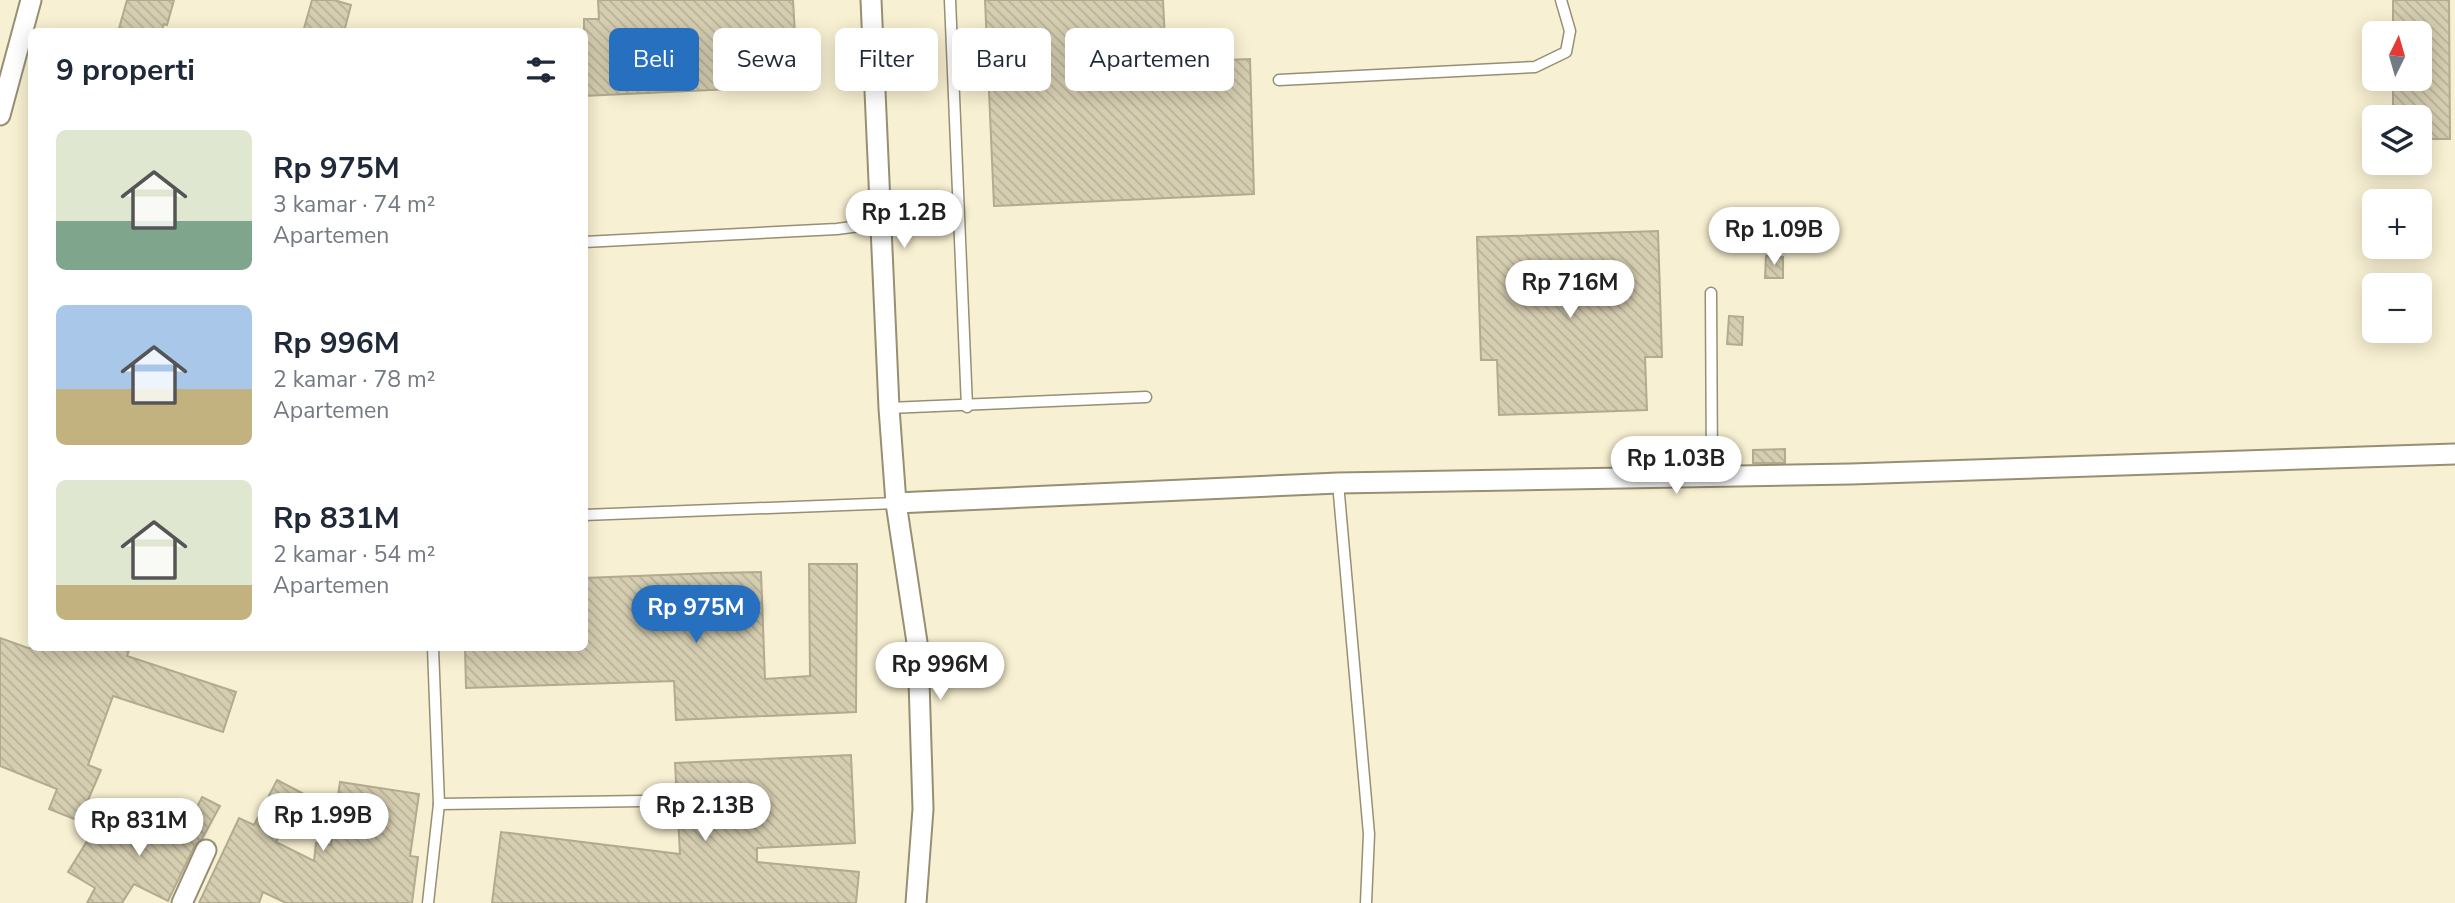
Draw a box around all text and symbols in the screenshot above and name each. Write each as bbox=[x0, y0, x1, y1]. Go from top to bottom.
north arrow bbox=[2362, 21, 2432, 91]
map controls bbox=[2362, 21, 2432, 343]
chip: Beli bbox=[609, 28, 699, 91]
chip: Sewa bbox=[713, 28, 821, 91]
chip: Filter bbox=[835, 28, 938, 91]
chip: Baru bbox=[952, 28, 1051, 91]
chip: Apartemen bbox=[1065, 28, 1234, 91]
text: 9 properti bbox=[56, 50, 195, 91]
icon: filters bbox=[522, 51, 560, 89]
button: layers bbox=[2362, 105, 2432, 175]
text: Rp 975M bbox=[273, 148, 400, 189]
icon: home bbox=[112, 158, 196, 242]
text: 3 kamar · 74 m² bbox=[273, 189, 435, 220]
button: + bbox=[2362, 189, 2432, 259]
pin: Rp 1.2B bbox=[839, 190, 969, 250]
text: Rp 1.2B bbox=[862, 197, 946, 228]
pin: Rp 1.09B bbox=[1702, 208, 1846, 267]
text: Rp 1.09B bbox=[1725, 214, 1823, 245]
text: Apartemen bbox=[273, 220, 389, 251]
pin: Rp 716M bbox=[1505, 260, 1635, 320]
text: Rp 716M bbox=[1521, 267, 1619, 298]
button: − bbox=[2362, 273, 2432, 343]
text: Rp 996M bbox=[273, 323, 400, 364]
icon: home bbox=[112, 333, 196, 417]
text: 2 kamar · 78 m² bbox=[273, 364, 435, 395]
text: Apartemen bbox=[273, 395, 389, 426]
pin: Rp 1.03B bbox=[1604, 436, 1748, 496]
text: Rp 1.03B bbox=[1627, 443, 1725, 474]
text: Rp 831M bbox=[273, 498, 400, 539]
icon: home bbox=[112, 508, 196, 592]
text: 2 kamar · 54 m² bbox=[273, 539, 435, 570]
text: Apartemen bbox=[273, 570, 389, 601]
pin: Rp 975M bbox=[631, 586, 761, 645]
text: Rp 975M bbox=[647, 592, 745, 623]
pin: Rp 996M bbox=[875, 642, 1005, 702]
text: Rp 996M bbox=[891, 649, 989, 680]
pin: Rp 2.13B bbox=[633, 784, 777, 843]
text: Rp 2.13B bbox=[656, 790, 754, 821]
pin: Rp 1.99B bbox=[251, 794, 395, 853]
pin: Rp 831M bbox=[74, 798, 204, 858]
text: Rp 1.99B bbox=[274, 800, 372, 831]
text: Rp 831M bbox=[90, 805, 188, 836]

